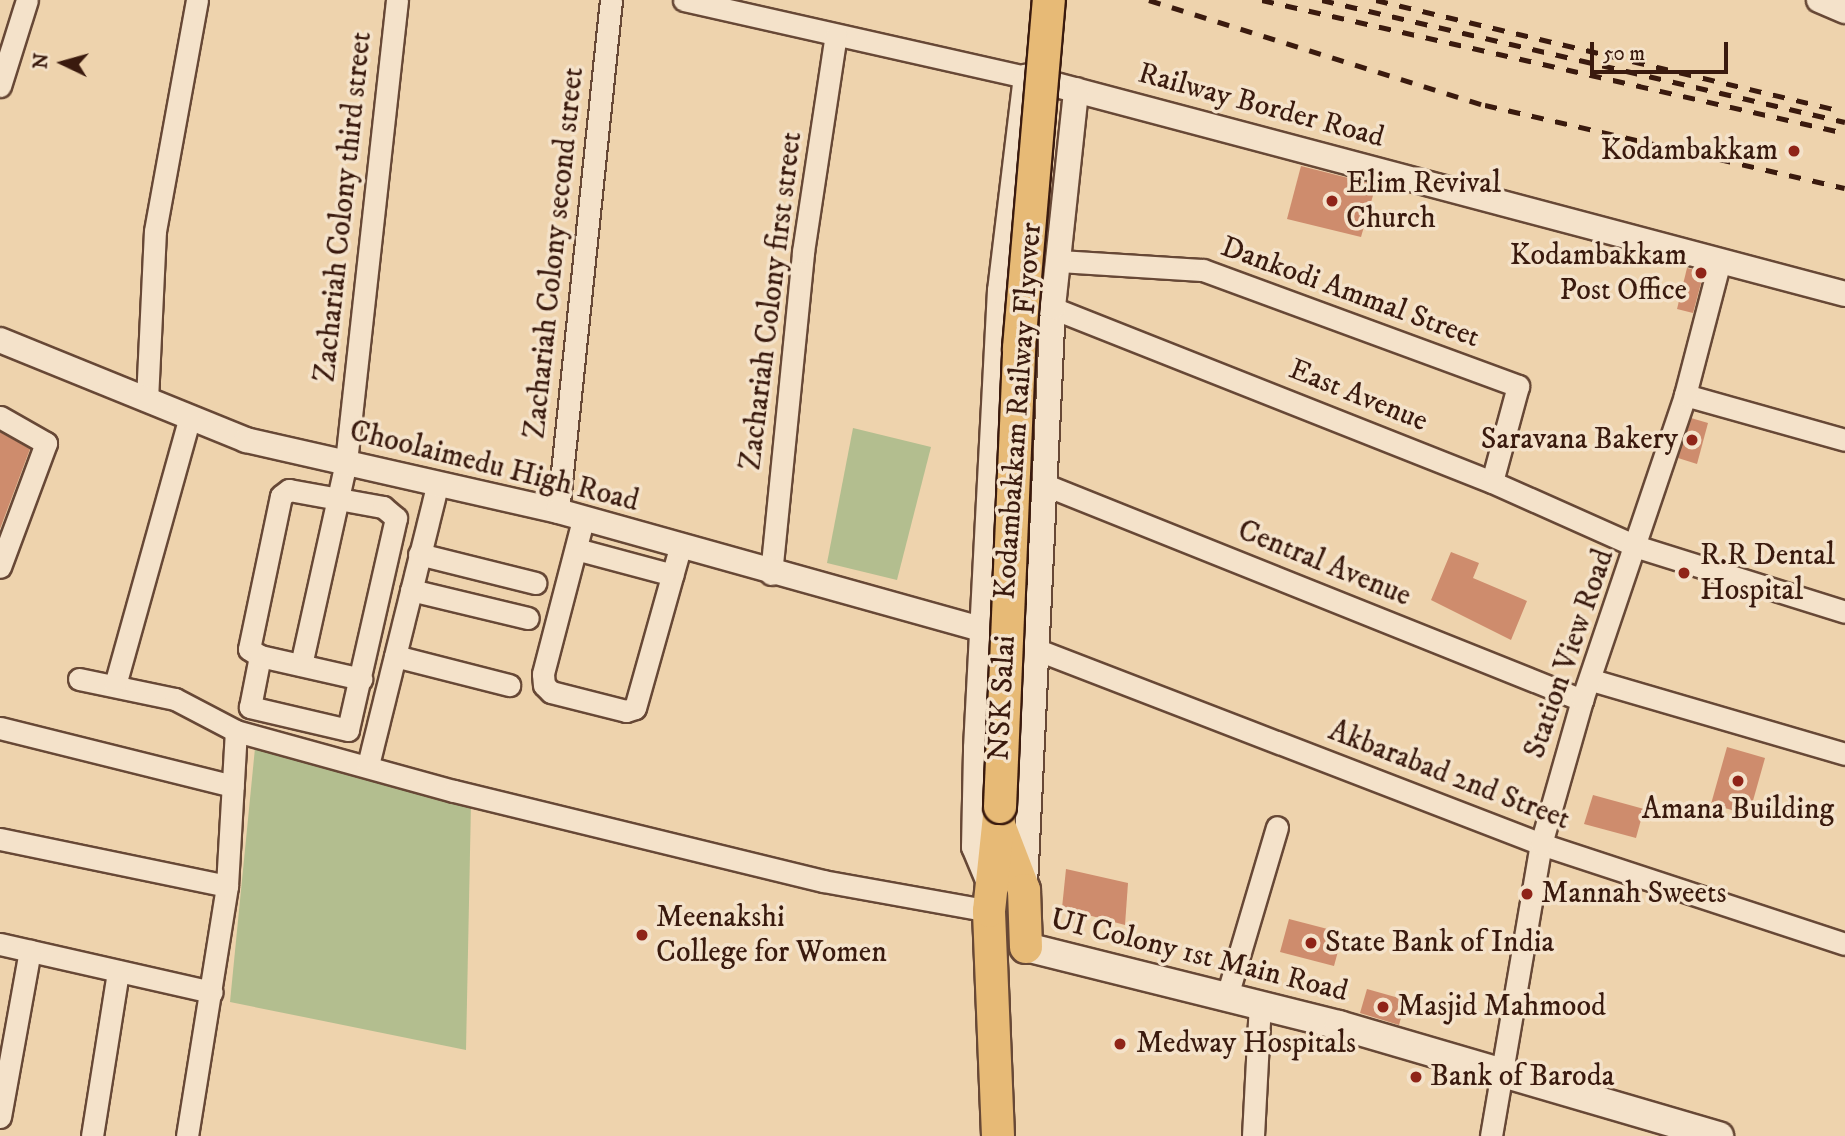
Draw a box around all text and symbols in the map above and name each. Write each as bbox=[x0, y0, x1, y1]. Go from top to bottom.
north arrow bbox=[28, 28, 98, 98]
scale bar bbox=[1593, 28, 1731, 72]
street label: Zachariah Colony third street bbox=[308, 30, 380, 384]
text: 50 m bbox=[1603, 41, 1645, 67]
text: N bbox=[29, 52, 54, 70]
street label: Railway Border Road bbox=[1134, 56, 1388, 156]
street label: Zachariah Colony second street bbox=[518, 65, 592, 441]
street label: Zachariah Colony first street bbox=[733, 130, 811, 472]
place label: Kodambakkam bbox=[1601, 133, 1778, 169]
marker: Kodambakkam bbox=[1784, 141, 1804, 161]
place label: Elim Revival Church bbox=[1346, 166, 1501, 236]
marker: Elim Revival Church bbox=[1324, 193, 1340, 209]
street label: Kodambakkam Railway Flyover bbox=[988, 221, 1050, 601]
street label: Dankodi Ammal Street bbox=[1216, 229, 1484, 357]
place label: Kodambakkam Post Office bbox=[1510, 238, 1687, 308]
marker: Kodambakkam Post Office bbox=[1693, 265, 1709, 281]
street label: East Avenue bbox=[1283, 352, 1433, 440]
street label: Choolaimedu High Road bbox=[346, 414, 642, 520]
place label: Saravana Bakery bbox=[1481, 422, 1678, 458]
marker: Saravana Bakery bbox=[1684, 432, 1700, 448]
street label: Central Avenue bbox=[1232, 513, 1416, 615]
place label: R.R Dental Hospital bbox=[1700, 538, 1835, 608]
street label: Station View Road bbox=[1517, 545, 1623, 763]
marker: R.R Dental Hospital bbox=[1674, 563, 1694, 583]
street label: NSK Salai bbox=[982, 634, 1024, 762]
street label: Akbarabad 2nd Street bbox=[1323, 713, 1575, 839]
marker: Amana Building bbox=[1730, 773, 1746, 789]
place label: Amana Building bbox=[1642, 792, 1834, 828]
place label: Mannah Sweets bbox=[1541, 876, 1727, 912]
marker: Mannah Sweets bbox=[1519, 886, 1535, 902]
place label: Meenakshi College for Women bbox=[656, 900, 887, 970]
street label: UI Colony 1st Main Road bbox=[1047, 902, 1351, 1010]
place label: State Bank of India bbox=[1325, 925, 1554, 961]
marker: Meenakshi College for Women bbox=[634, 927, 650, 943]
marker: State Bank of India bbox=[1303, 935, 1319, 951]
place label: Masjid Mahmood bbox=[1397, 989, 1606, 1025]
marker: Masjid Mahmood bbox=[1375, 999, 1391, 1015]
place label: Medway Hospitals bbox=[1136, 1026, 1356, 1062]
marker: Medway Hospitals bbox=[1110, 1034, 1130, 1054]
place label: Bank of Baroda bbox=[1430, 1059, 1614, 1095]
marker: Bank of Baroda bbox=[1408, 1069, 1424, 1085]

